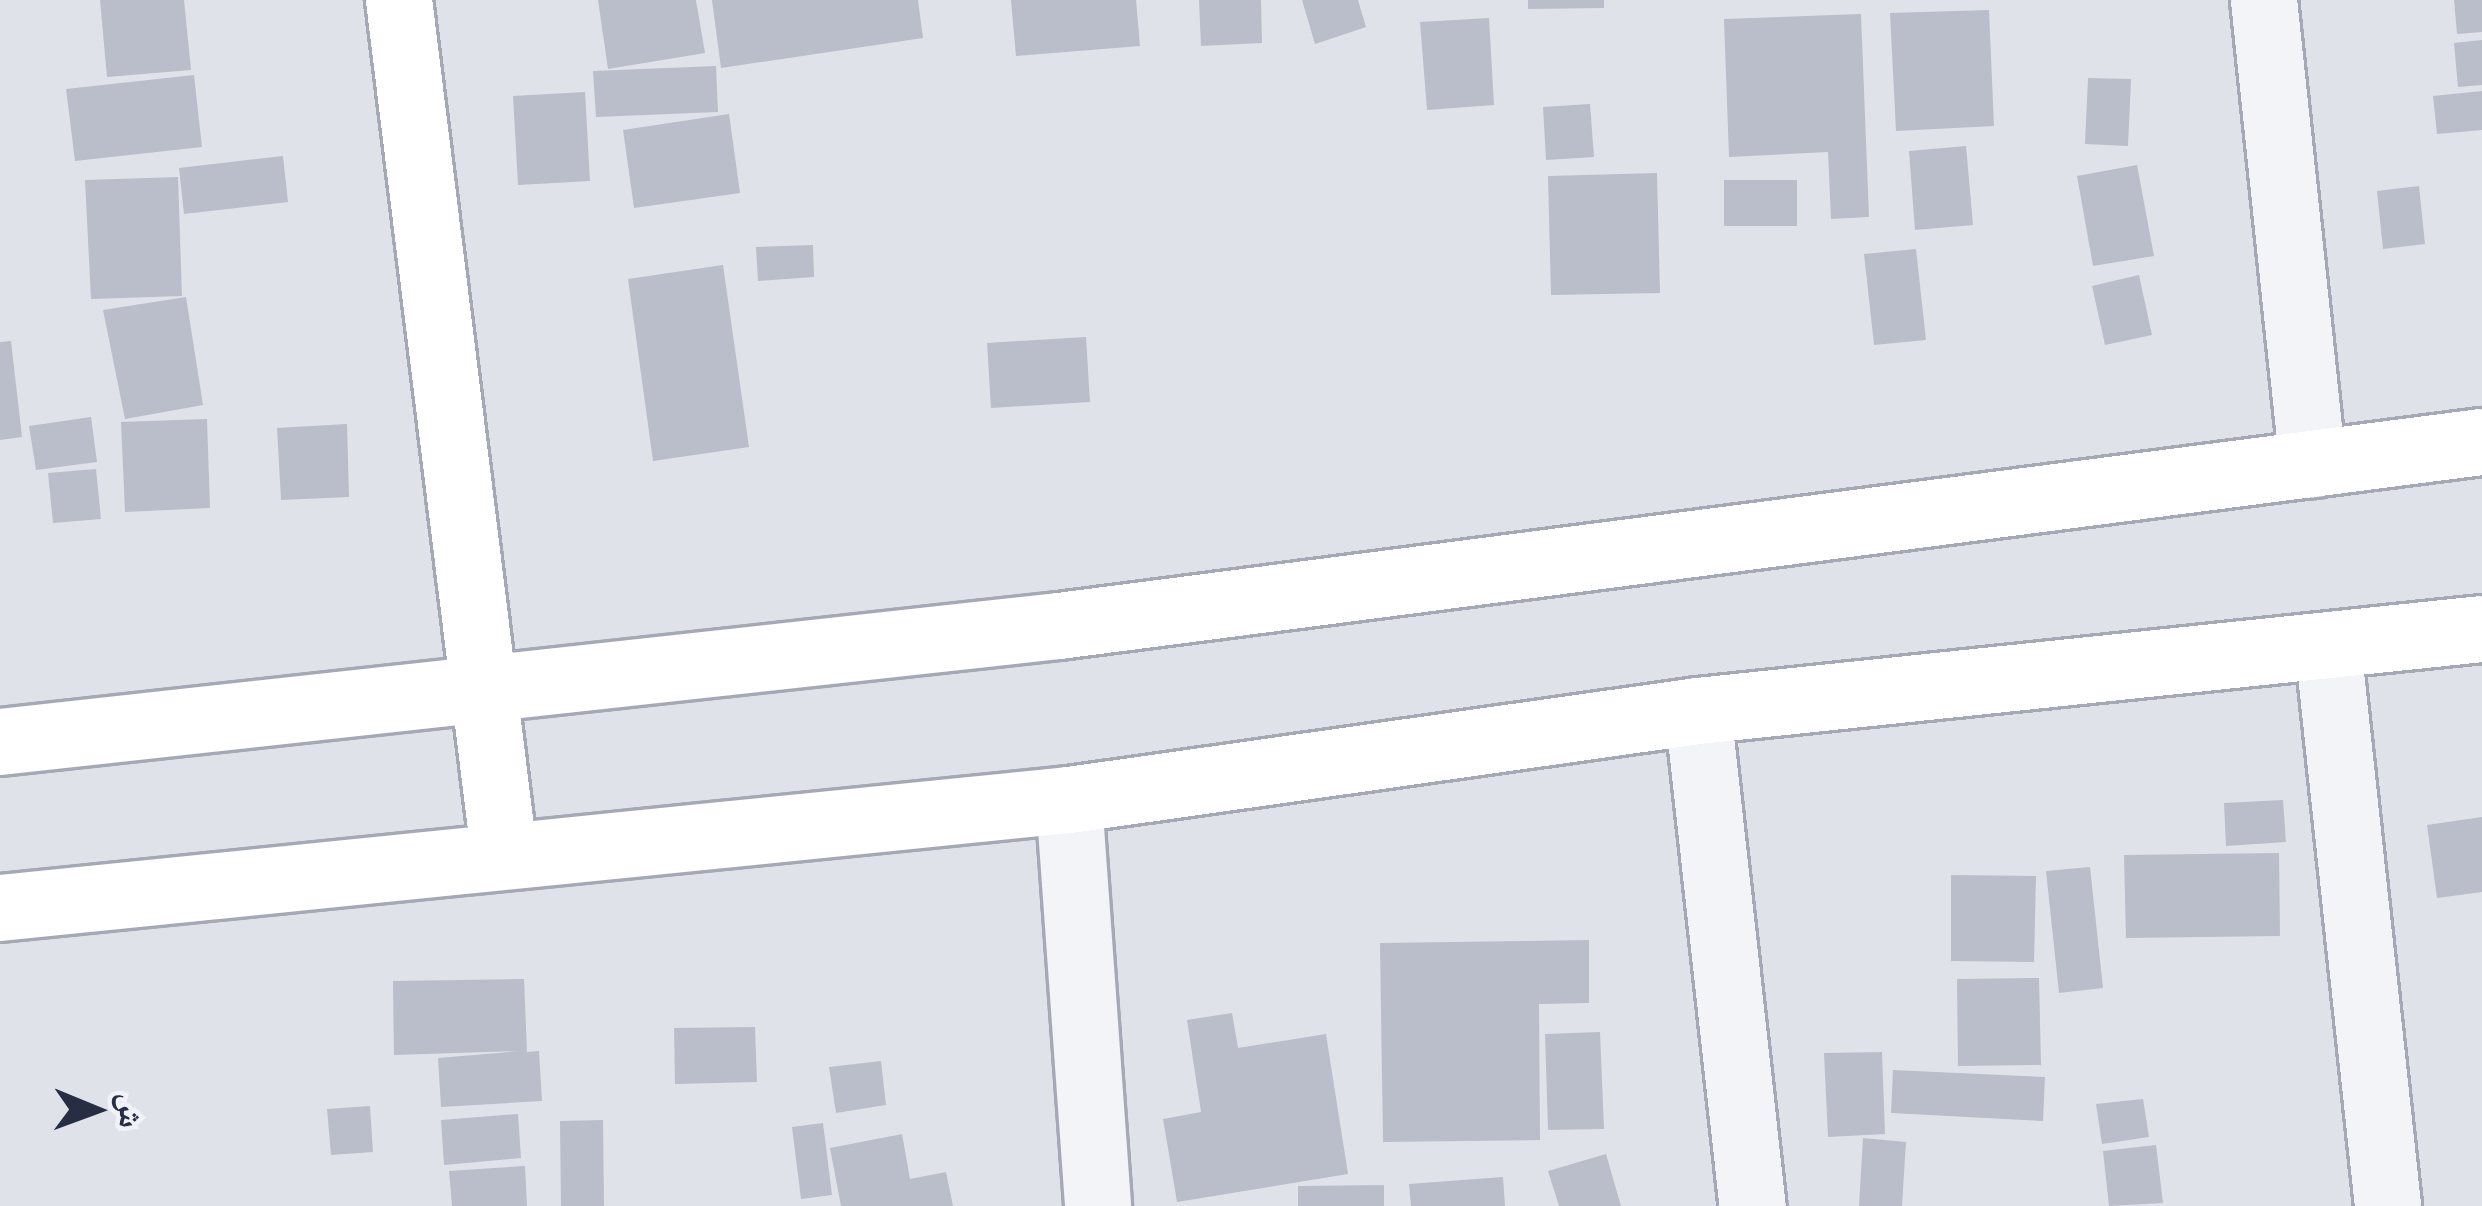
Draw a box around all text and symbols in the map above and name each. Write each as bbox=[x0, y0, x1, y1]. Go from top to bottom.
north arrow bbox=[36, 1050, 156, 1170]
text: ش bbox=[112, 1093, 153, 1128]

